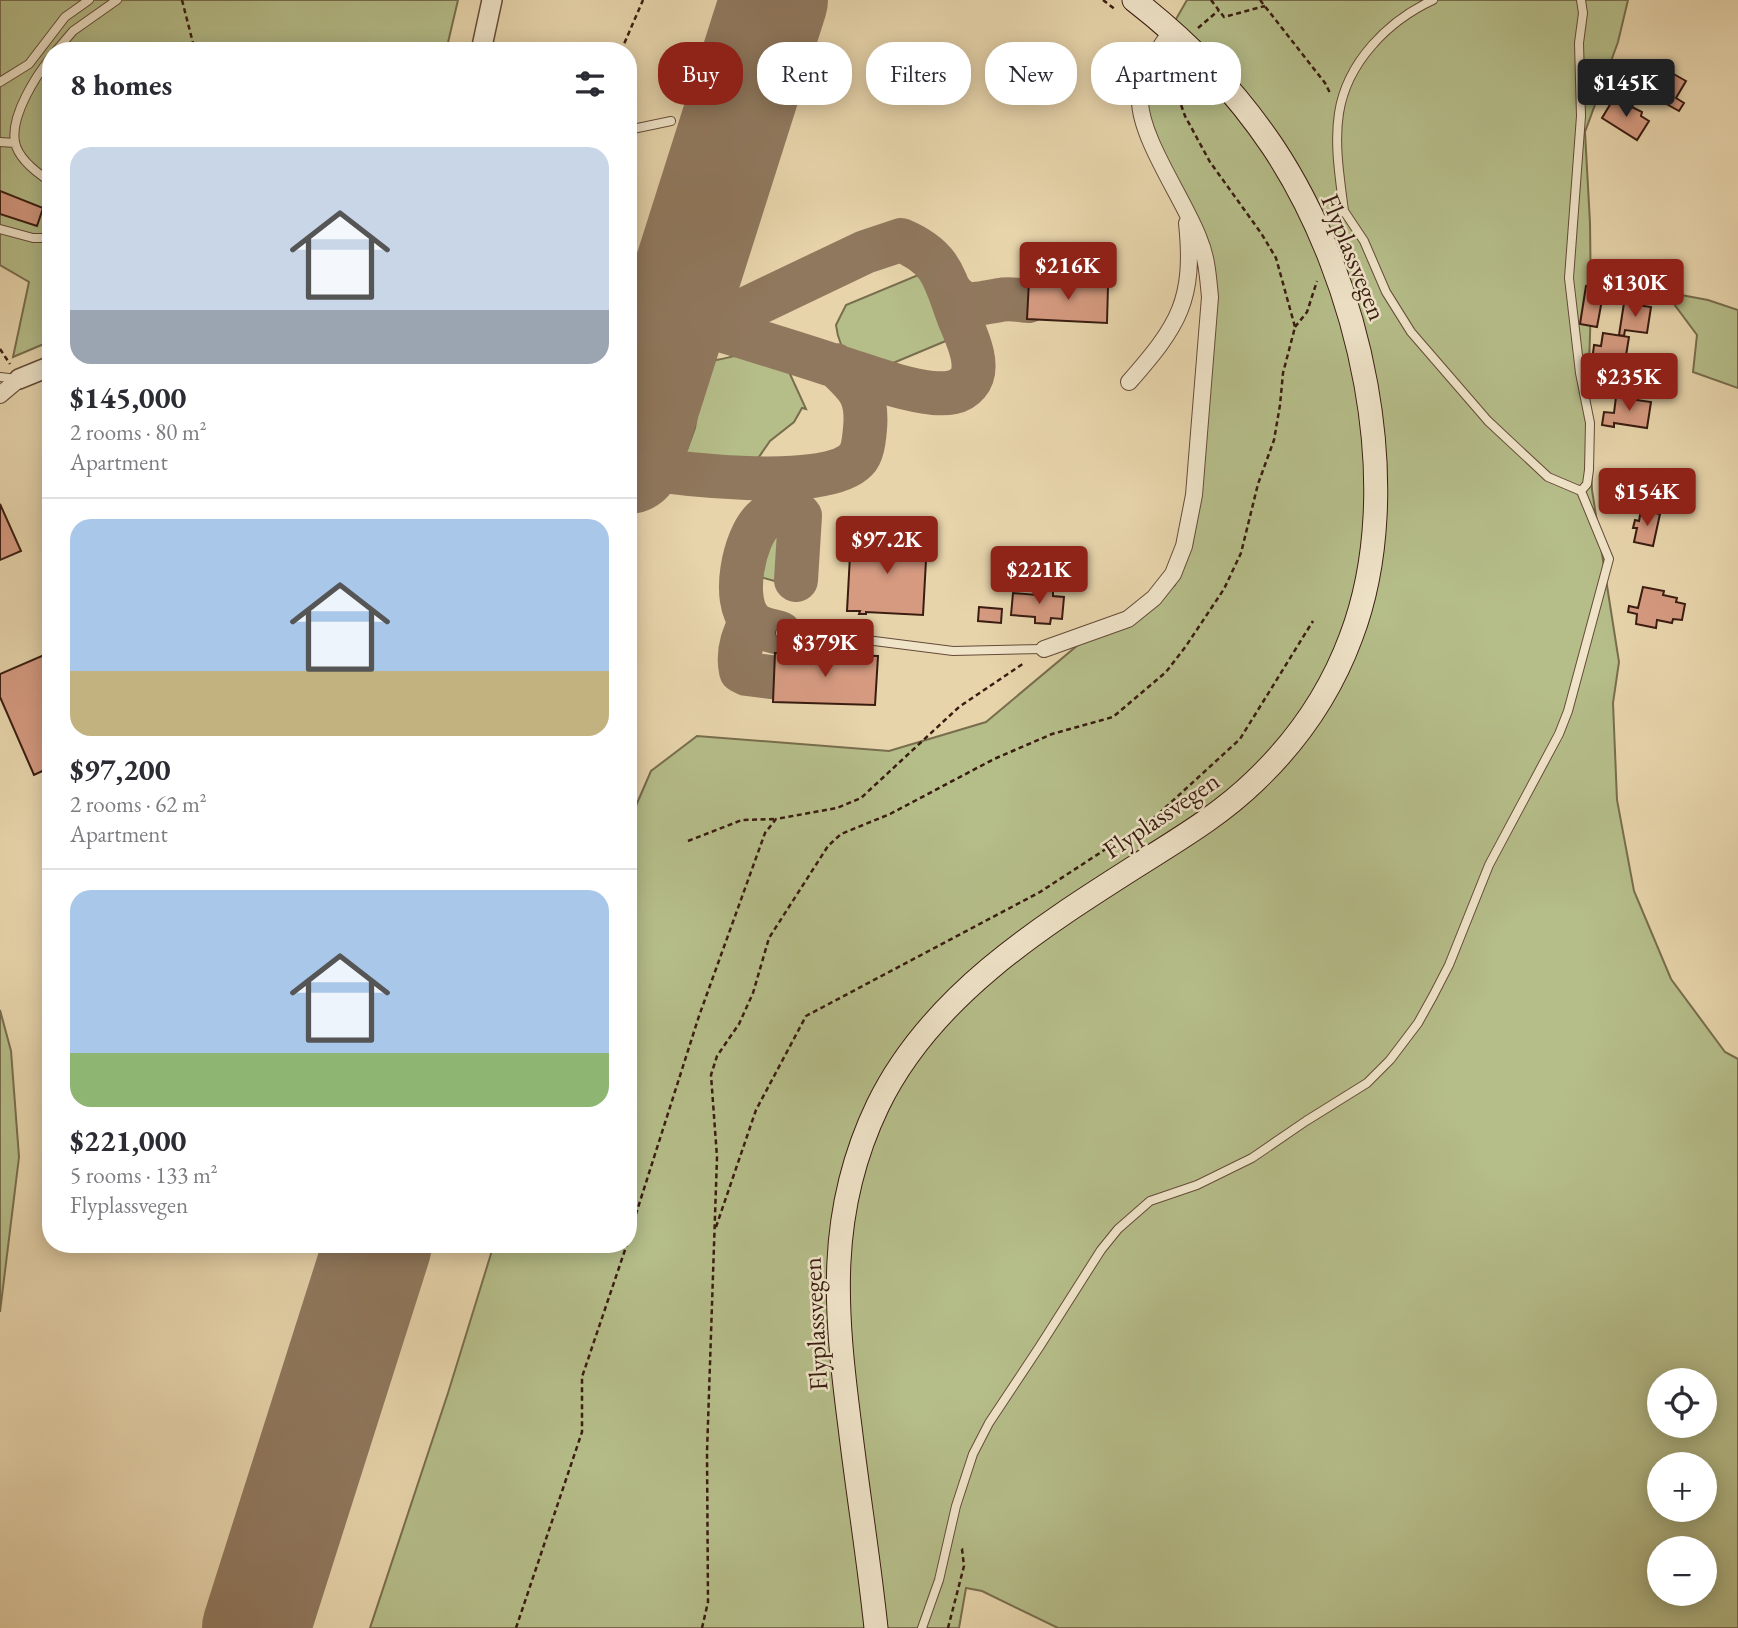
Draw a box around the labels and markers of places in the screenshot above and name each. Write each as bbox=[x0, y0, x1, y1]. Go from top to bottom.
pin: $145K bbox=[1577, 60, 1675, 119]
pin: $216K bbox=[1019, 243, 1117, 302]
pin: $130K bbox=[1586, 260, 1684, 319]
pin: $235K bbox=[1580, 354, 1678, 413]
pin: $154K bbox=[1598, 468, 1696, 528]
pin: $97.2K bbox=[830, 516, 944, 576]
pin: $221K bbox=[990, 546, 1088, 606]
pin: $379K bbox=[776, 620, 874, 679]

